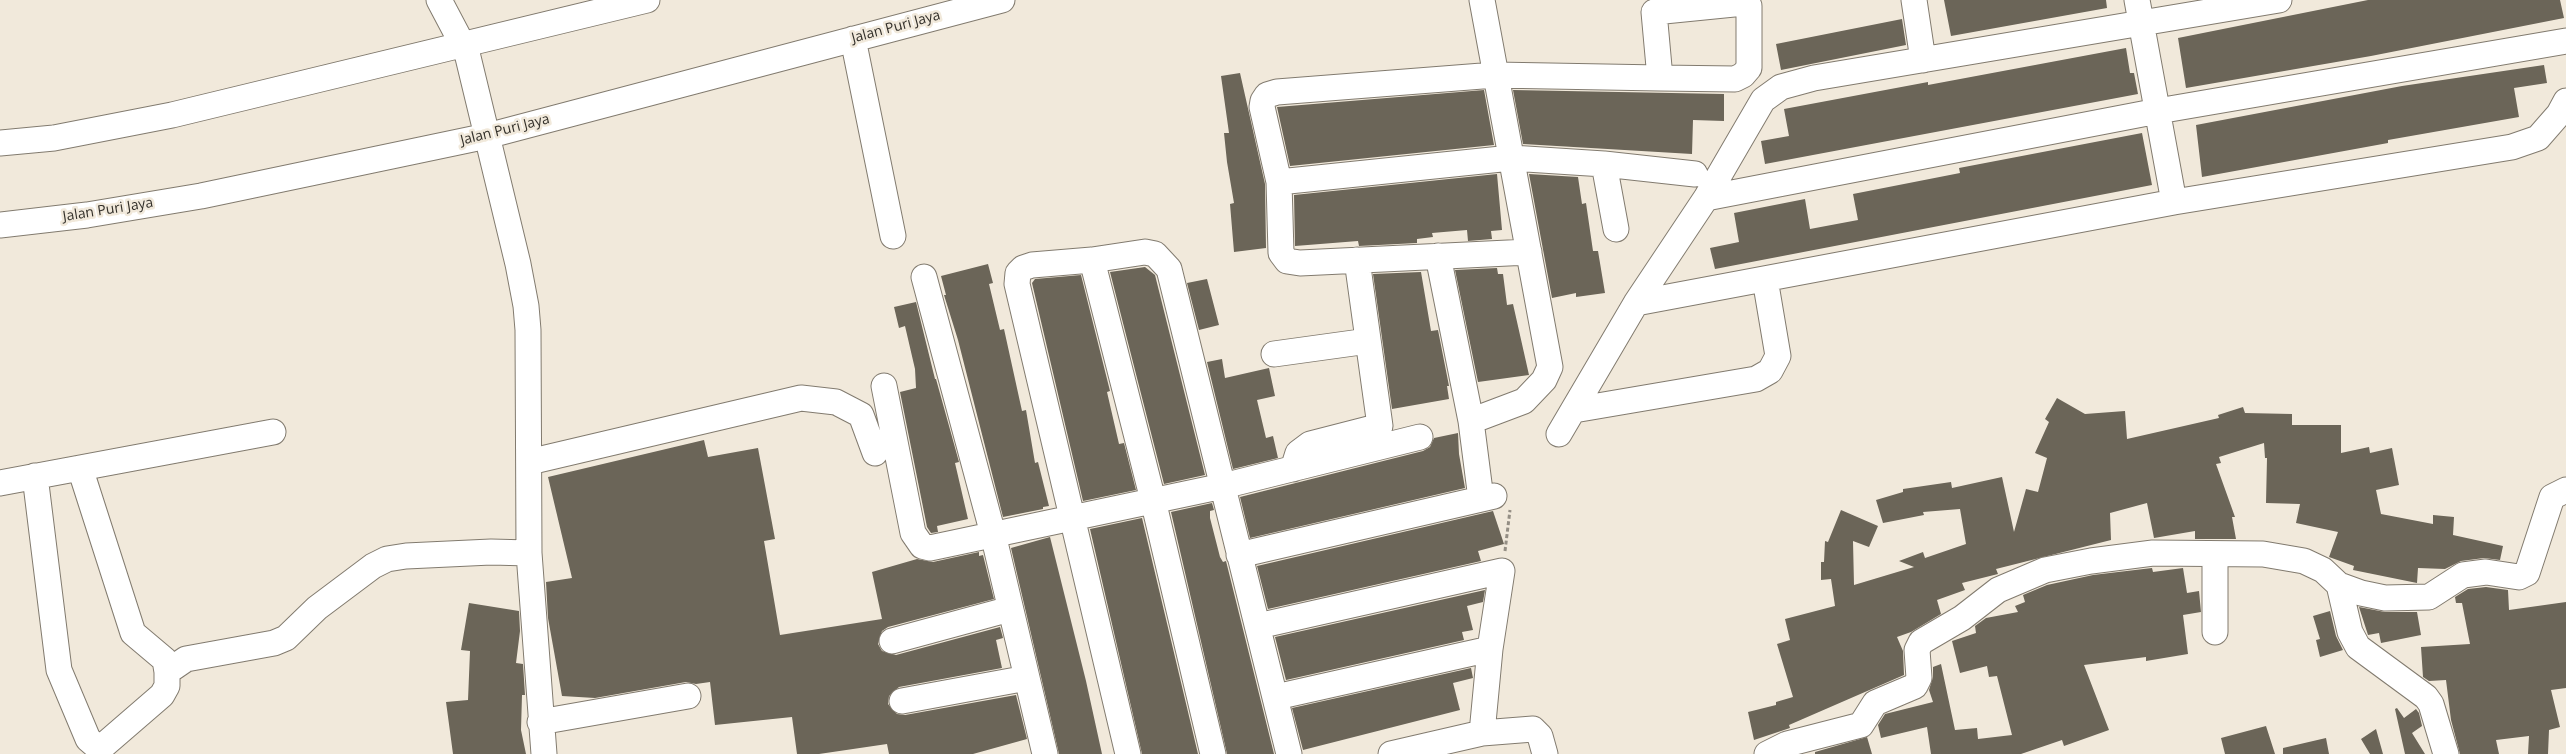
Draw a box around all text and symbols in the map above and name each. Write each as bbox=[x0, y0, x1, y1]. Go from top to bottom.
street label: Jalan Puri Jaya bbox=[850, 7, 942, 47]
street label: Jalan Puri Jaya bbox=[459, 111, 551, 149]
street label: Jalan Puri Jaya bbox=[62, 195, 154, 225]

